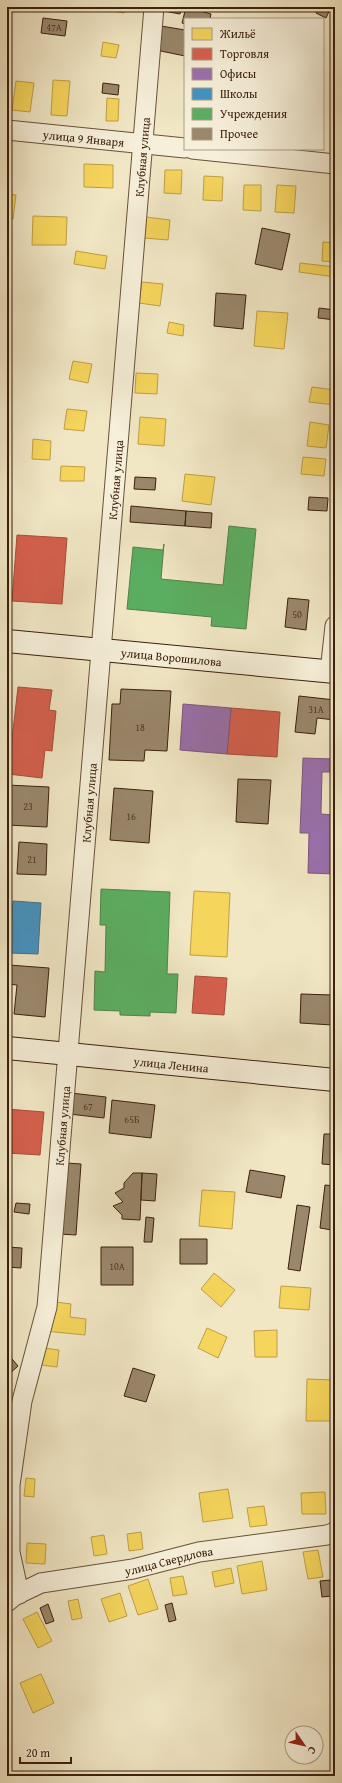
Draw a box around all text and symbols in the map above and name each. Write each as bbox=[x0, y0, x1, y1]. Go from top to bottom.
legend bbox=[184, 18, 324, 150]
house number: 47А bbox=[46, 20, 62, 35]
text: Жильё bbox=[219, 25, 256, 42]
text: Торговля bbox=[220, 45, 269, 62]
text: Офисы bbox=[220, 65, 257, 82]
text: Школы bbox=[220, 85, 258, 102]
text: Учреждения bbox=[220, 105, 287, 122]
street label: Клубная улица bbox=[130, 116, 153, 198]
street label: улица 9 Января bbox=[41, 125, 125, 150]
text: Прочее bbox=[220, 125, 258, 142]
street label: Клубная улица bbox=[103, 439, 127, 520]
house number: 50 bbox=[292, 607, 302, 622]
street label: улица Ворошилова bbox=[119, 643, 223, 670]
house number: 31А bbox=[308, 702, 324, 717]
house number: 18 bbox=[135, 720, 145, 735]
street label: Клубная улица bbox=[77, 762, 100, 843]
house number: 23 bbox=[23, 799, 33, 814]
house number: 16 bbox=[126, 809, 136, 824]
house number: 21 bbox=[27, 852, 37, 867]
street label: улица Ленина bbox=[132, 1052, 210, 1076]
street label: Клубная улица bbox=[50, 1085, 74, 1166]
house number: 67 bbox=[83, 1099, 93, 1114]
house number: 65Б bbox=[124, 1112, 140, 1127]
house number: 10А bbox=[109, 1259, 125, 1274]
street label: улица Свердлова bbox=[122, 1542, 214, 1579]
north arrow bbox=[284, 1725, 324, 1765]
scale bar bbox=[20, 1739, 71, 1765]
text: 20 m bbox=[26, 1744, 50, 1761]
text: С bbox=[304, 1744, 321, 1758]

